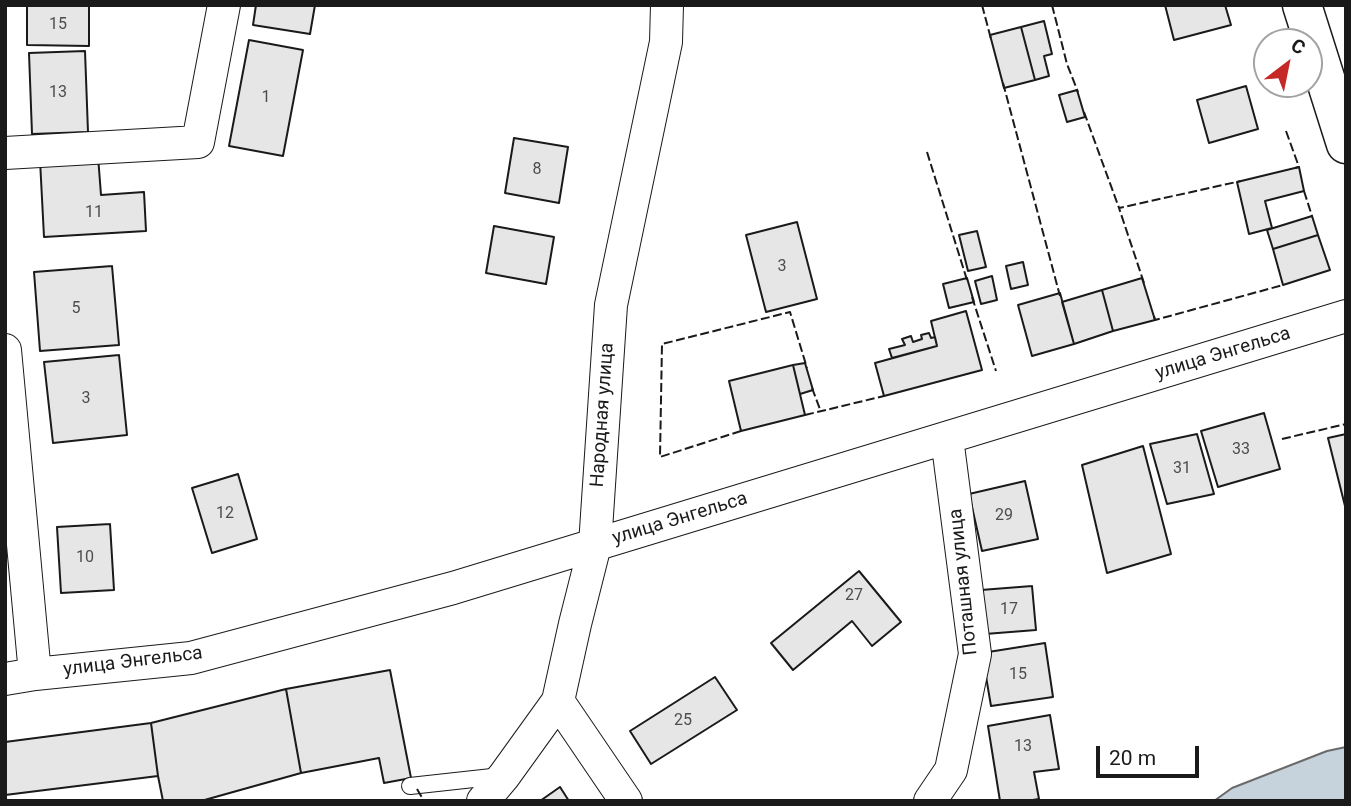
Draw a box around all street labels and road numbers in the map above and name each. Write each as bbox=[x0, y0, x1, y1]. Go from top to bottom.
street label: улица Энгельса bbox=[1153, 323, 1293, 385]
street label: Народная улица bbox=[587, 342, 619, 488]
street label: улица Энгельса bbox=[610, 488, 750, 550]
street label: Поташная улица bbox=[945, 507, 983, 657]
street label: улица Энгельса bbox=[62, 642, 204, 682]

